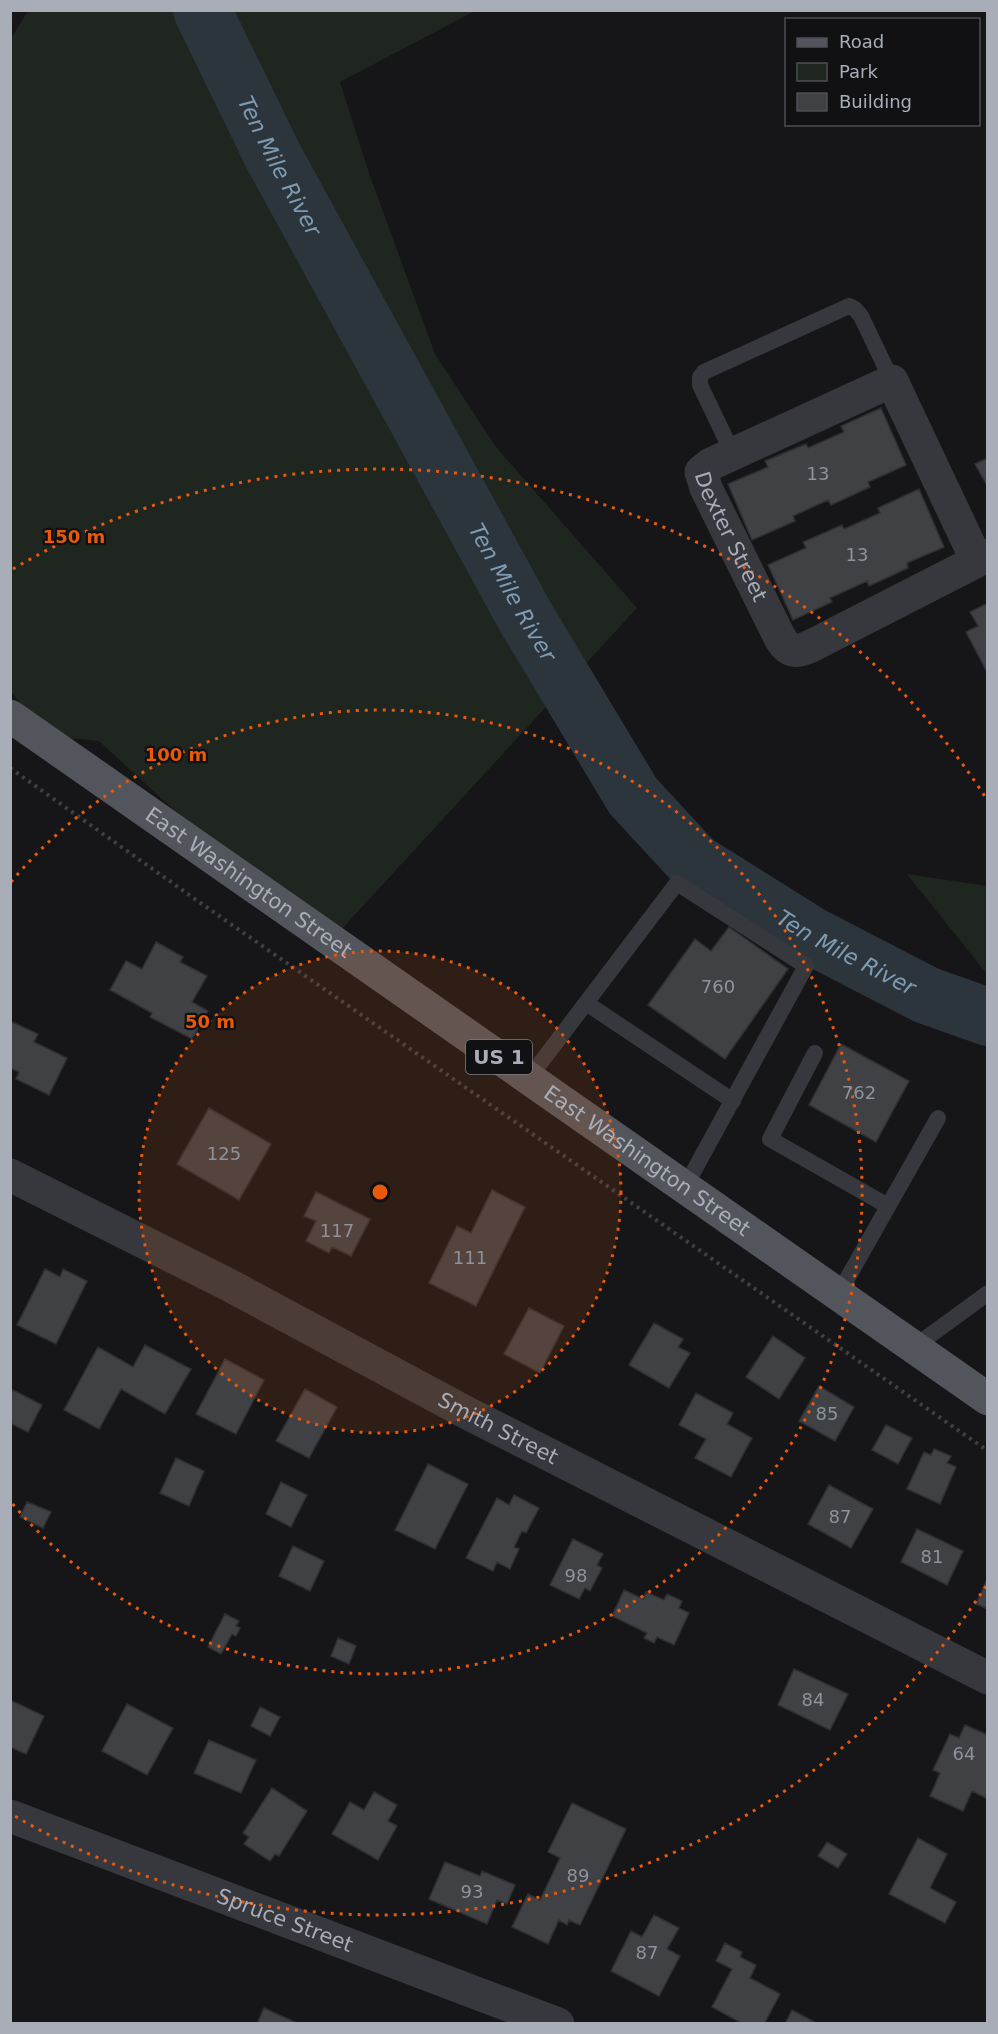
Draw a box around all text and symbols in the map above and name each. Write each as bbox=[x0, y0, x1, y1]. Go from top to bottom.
legend bbox=[785, 18, 980, 126]
text: Road bbox=[839, 31, 884, 52]
text: Park bbox=[839, 61, 878, 82]
text: Building bbox=[839, 91, 912, 112]
water label: Ten Mile River bbox=[233, 92, 327, 242]
house number: 13 bbox=[807, 463, 829, 484]
street label: Dexter Street bbox=[690, 469, 772, 605]
water label: Ten Mile River bbox=[464, 519, 562, 667]
text: 150 m bbox=[43, 526, 105, 547]
house number: 13 bbox=[846, 544, 868, 565]
text: 100 m bbox=[145, 744, 207, 765]
street label: East Washington Street bbox=[141, 802, 356, 963]
water label: Ten Mile River bbox=[772, 905, 921, 1001]
house number: 760 bbox=[701, 976, 735, 997]
text: 50 m bbox=[185, 1011, 235, 1032]
road number: US 1 bbox=[466, 1040, 532, 1074]
street label: East Washington Street bbox=[539, 1081, 755, 1241]
house number: 762 bbox=[842, 1082, 876, 1103]
house number: 125 bbox=[207, 1143, 241, 1164]
centre of rings bbox=[370, 1182, 390, 1202]
house number: 117 bbox=[320, 1220, 354, 1241]
house number: 111 bbox=[453, 1247, 487, 1268]
street label: Smith Street bbox=[434, 1388, 562, 1469]
house number: 85 bbox=[816, 1403, 838, 1424]
house number: 87 bbox=[829, 1506, 851, 1527]
house number: 81 bbox=[921, 1546, 943, 1567]
house number: 98 bbox=[565, 1565, 587, 1586]
house number: 84 bbox=[802, 1689, 824, 1710]
house number: 64 bbox=[953, 1743, 975, 1764]
house number: 89 bbox=[567, 1865, 589, 1886]
house number: 93 bbox=[461, 1881, 483, 1902]
street label: Spruce Street bbox=[213, 1884, 356, 1957]
house number: 87 bbox=[636, 1942, 658, 1963]

